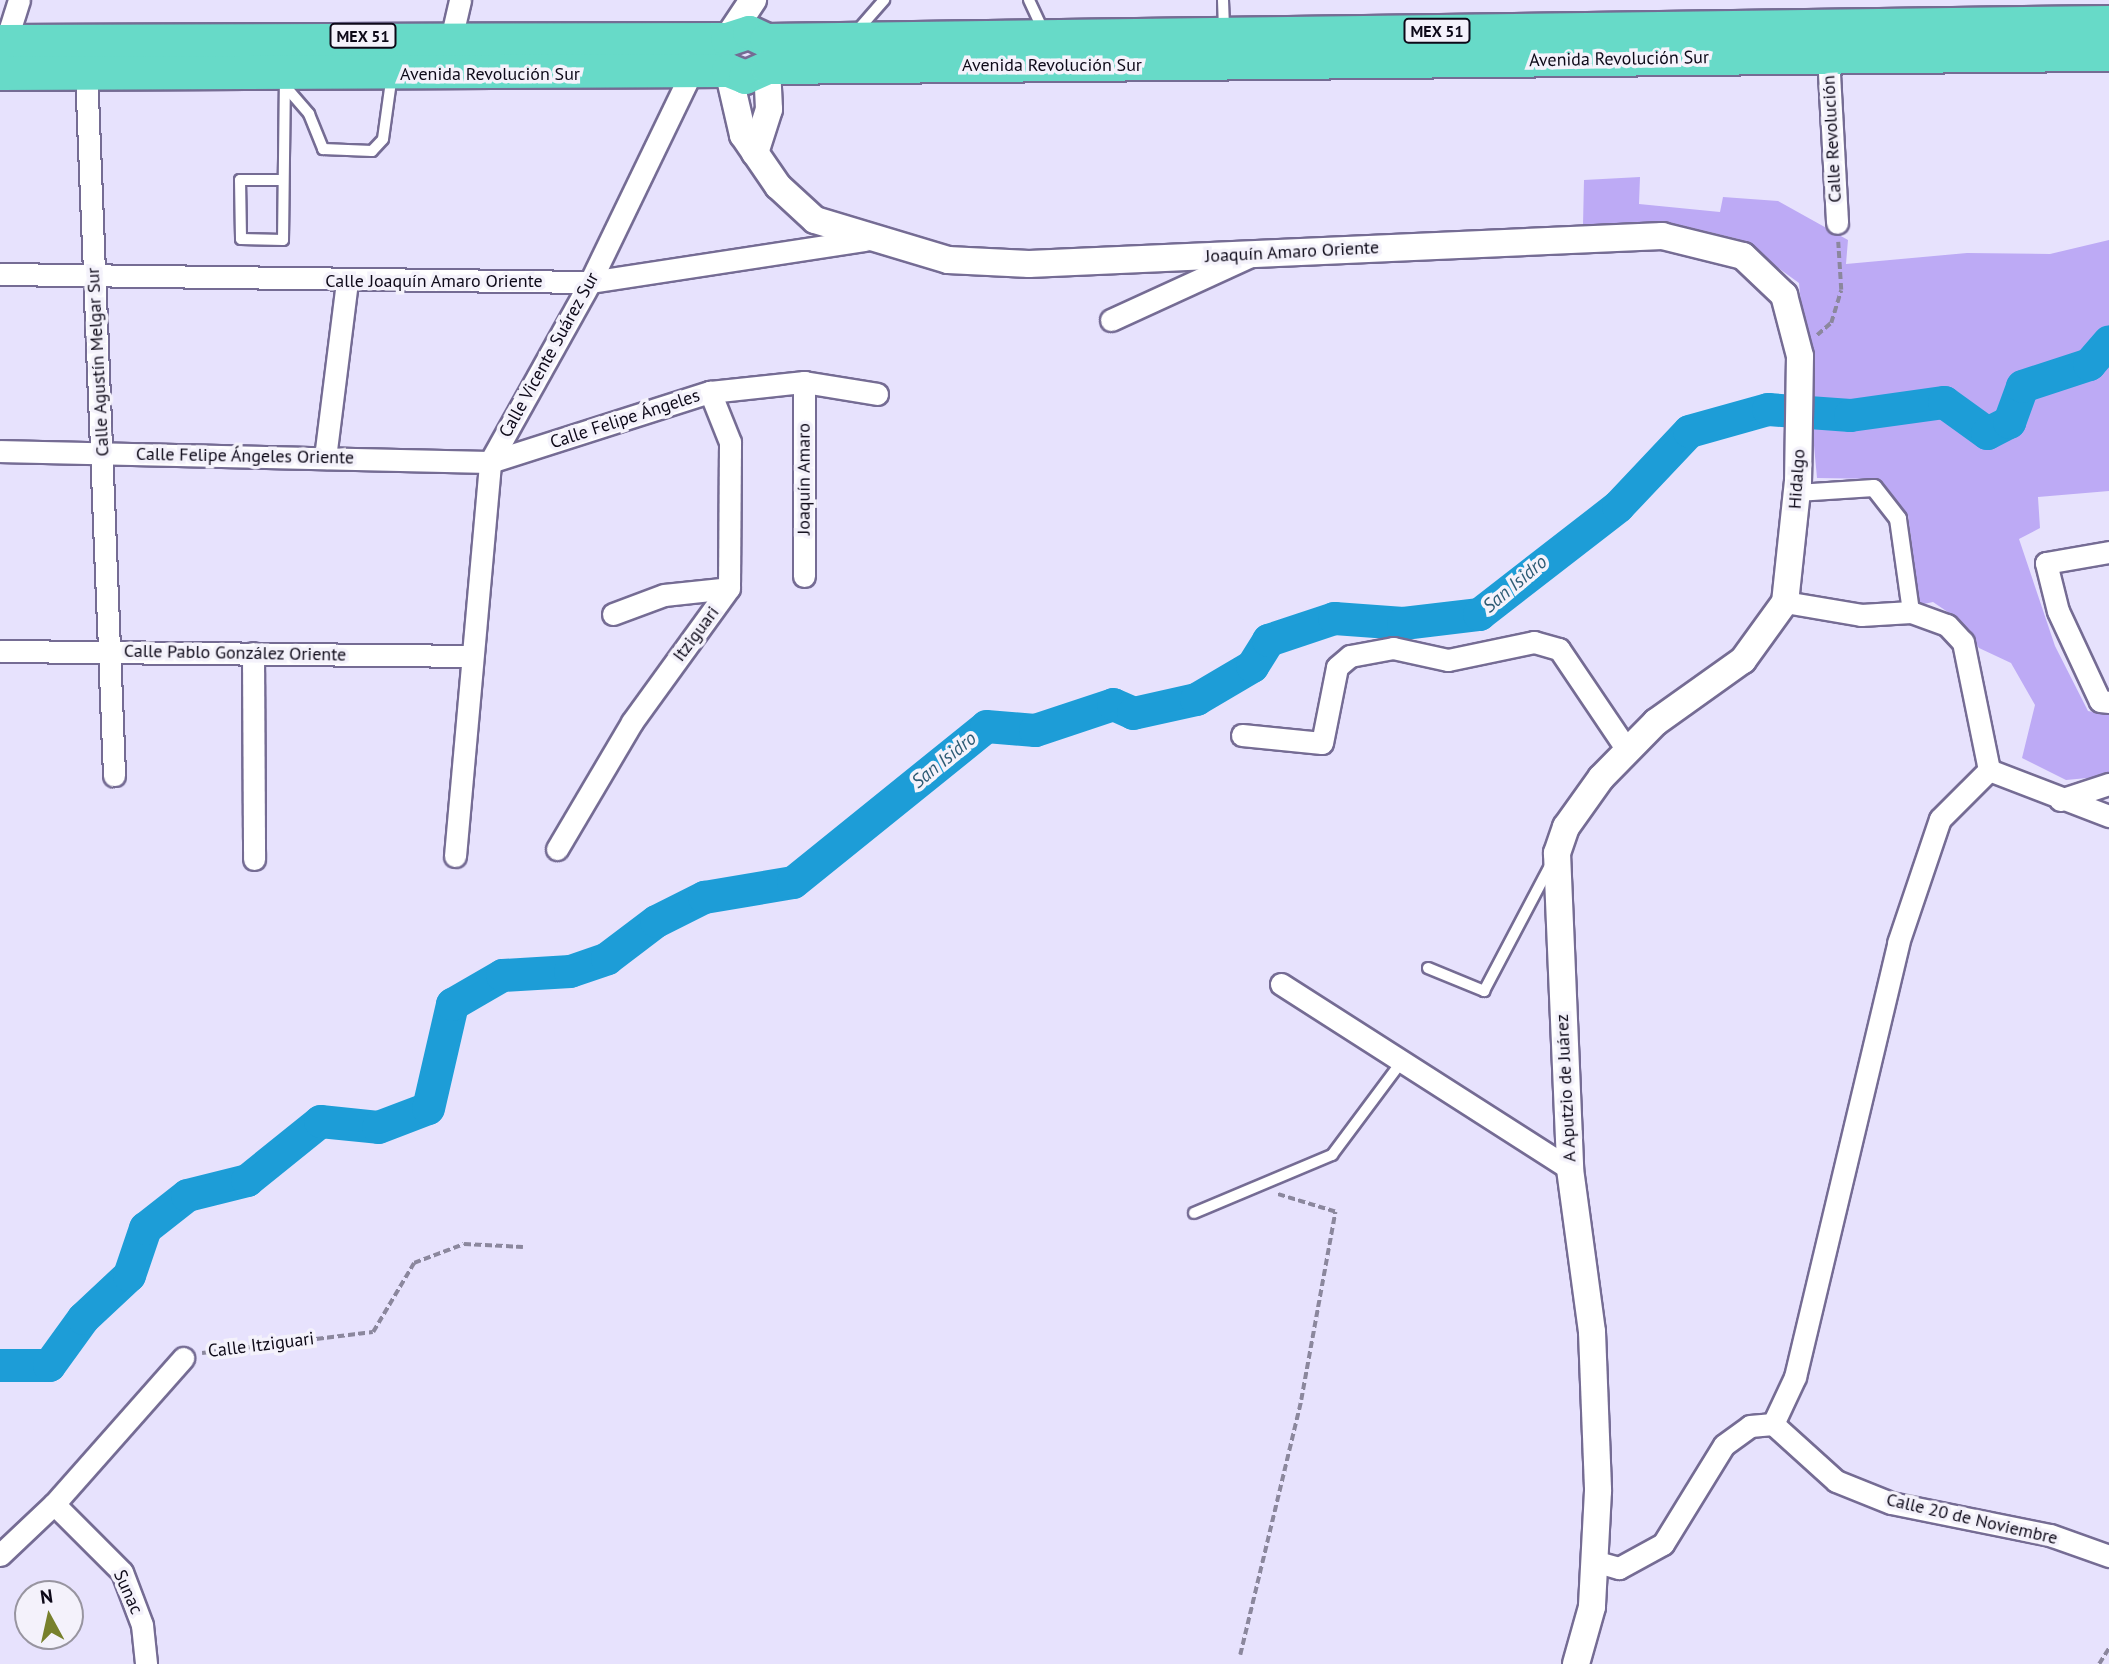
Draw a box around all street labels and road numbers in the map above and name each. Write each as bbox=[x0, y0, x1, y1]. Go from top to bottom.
road number: MEX 51 bbox=[1402, 19, 1472, 44]
road number: MEX 51 bbox=[328, 24, 398, 48]
street label: Avenida Revolución Sur bbox=[1529, 47, 1709, 71]
street label: Avenida Revolución Sur bbox=[962, 54, 1142, 76]
street label: Avenida Revolución Sur bbox=[400, 63, 580, 85]
street label: Calle Revolución bbox=[1818, 75, 1846, 203]
street label: Joaquín Amaro Oriente bbox=[1204, 237, 1380, 267]
street label: Calle Agustín Melgar Sur bbox=[82, 267, 114, 457]
street label: Calle Vicente Suárez Sur bbox=[494, 268, 604, 442]
street label: Calle Joaquín Amaro Oriente bbox=[325, 270, 543, 292]
street label: Calle Felipe Ángeles bbox=[547, 385, 703, 453]
street label: Joaquín Amaro bbox=[793, 423, 815, 535]
street label: Calle Felipe Ángeles Oriente bbox=[135, 443, 355, 469]
street label: Hidalgo bbox=[1784, 448, 1810, 510]
street label: Itziguari bbox=[668, 602, 724, 666]
street label: Calle Pablo González Oriente bbox=[123, 640, 347, 666]
street label: A Aputzio de Juárez bbox=[1551, 1013, 1581, 1163]
street label: Calle Itziguari bbox=[207, 1328, 315, 1362]
street label: Calle 20 de Noviembre bbox=[1884, 1489, 2060, 1549]
street label: Sunac bbox=[109, 1567, 147, 1617]

